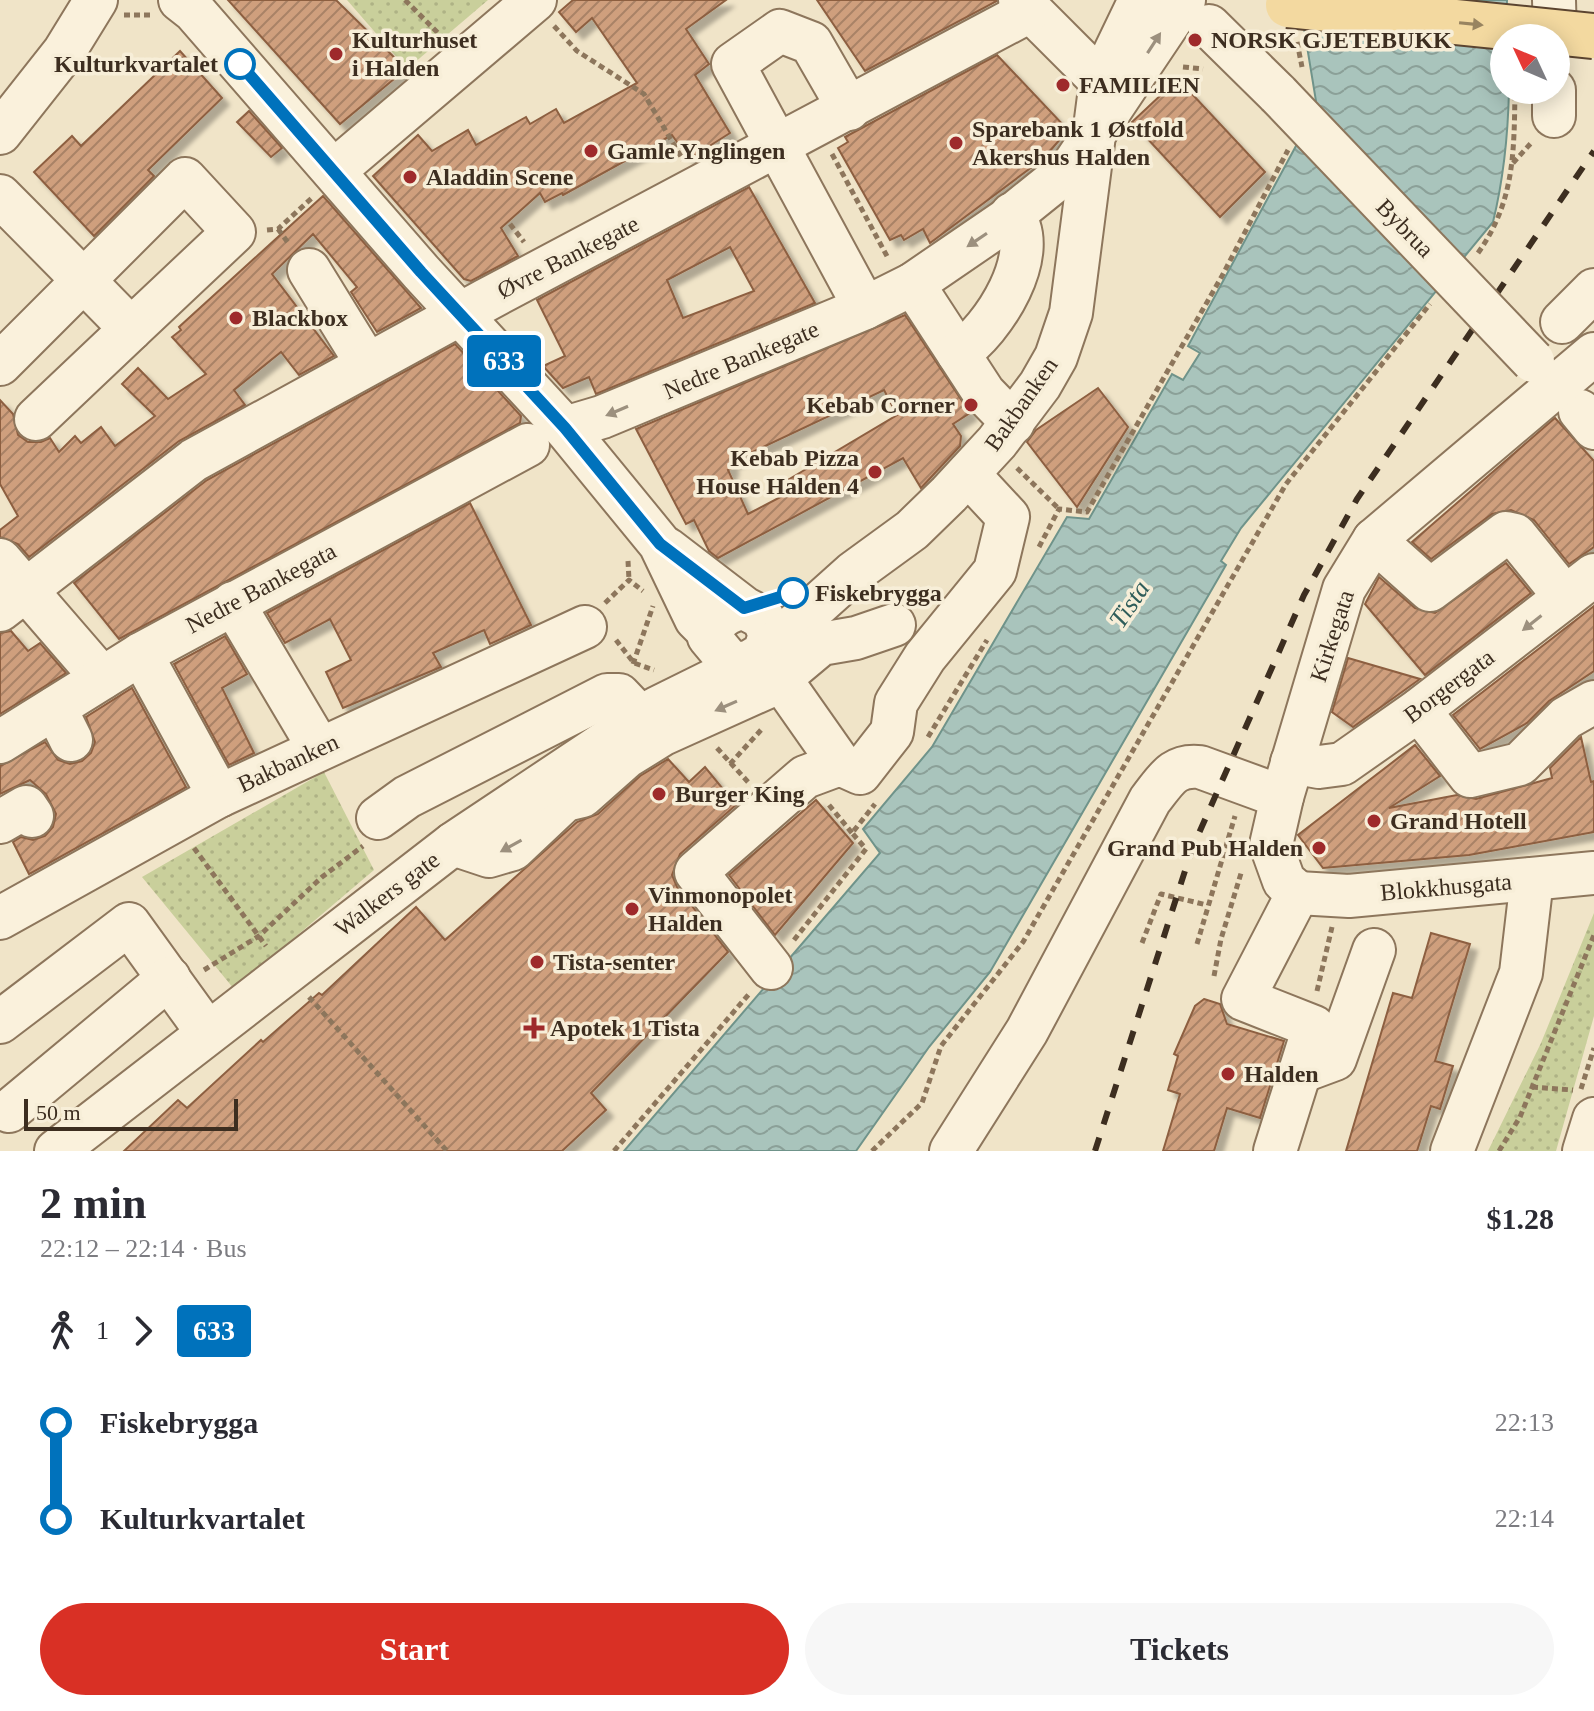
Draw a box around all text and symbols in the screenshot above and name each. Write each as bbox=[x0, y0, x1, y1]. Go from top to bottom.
one-way arrow bbox=[1459, 18, 1484, 31]
north arrow bbox=[1490, 24, 1570, 104]
map controls bbox=[1490, 24, 1570, 104]
place label: Kulturhuset i Halden bbox=[352, 27, 477, 81]
place label: NORSK GJETEBUKK bbox=[1211, 27, 1452, 53]
marker: NORSK GJETEBUKK bbox=[1186, 31, 1204, 49]
one-way arrow bbox=[1147, 33, 1162, 54]
marker: Kulturhuset i Halden bbox=[327, 45, 345, 63]
marker: Kulturkvartalet bbox=[225, 49, 255, 79]
place label: Kulturkvartalet bbox=[54, 51, 218, 77]
place label: FAMILIEN bbox=[1079, 72, 1201, 98]
marker: FAMILIEN bbox=[1054, 76, 1072, 94]
place label: Sparebank 1 Østfold Akershus Halden bbox=[972, 116, 1184, 170]
marker: Sparebank 1 Østfold Akershus Halden bbox=[947, 134, 965, 152]
place label: Gamle Ynglingen bbox=[607, 138, 785, 164]
marker: Gamle Ynglingen bbox=[582, 142, 600, 160]
place label: Aladdin Scene bbox=[426, 164, 574, 190]
marker: Aladdin Scene bbox=[401, 168, 419, 186]
street label: Bybrua bbox=[1371, 194, 1439, 263]
street label: Øvre Bankegate bbox=[493, 210, 643, 304]
one-way arrow bbox=[967, 232, 988, 247]
place label: Blackbox bbox=[252, 305, 348, 331]
marker: Blackbox bbox=[227, 309, 245, 327]
street label: Nedre Bankegate bbox=[660, 316, 822, 404]
line badge: 633 bbox=[458, 335, 550, 387]
text: 633 bbox=[483, 345, 525, 376]
street label: Bakbanken bbox=[979, 352, 1063, 456]
place label: Kebab Corner bbox=[806, 392, 955, 418]
marker: Kebab Corner bbox=[962, 396, 980, 414]
one-way arrow bbox=[605, 405, 629, 418]
place label: Kebab Pizza House Halden 4 bbox=[696, 445, 859, 499]
marker: Kebab Pizza House Halden 4 bbox=[866, 463, 884, 481]
street label: Nedre Bankegata bbox=[182, 537, 341, 638]
water label: Tista bbox=[1103, 575, 1156, 633]
marker: Fiskebrygga bbox=[778, 578, 808, 608]
place label: Fiskebrygga bbox=[815, 580, 942, 606]
street label: Kirkegata bbox=[1305, 587, 1359, 685]
one-way arrow bbox=[1522, 614, 1542, 630]
street label: Borgergata bbox=[1399, 644, 1499, 728]
one-way arrow bbox=[714, 699, 738, 713]
street label: Bakbanken bbox=[234, 728, 342, 798]
place label: Burger King bbox=[675, 781, 805, 807]
marker: Burger King bbox=[650, 785, 668, 803]
place label: Grand Hotell bbox=[1390, 808, 1527, 834]
marker: Grand Hotell bbox=[1365, 812, 1383, 830]
place label: Grand Pub Halden bbox=[1107, 835, 1303, 861]
one-way arrow bbox=[500, 839, 523, 853]
marker: Grand Pub Halden bbox=[1310, 839, 1328, 857]
street label: Walkers gate bbox=[330, 846, 444, 942]
street label: Blokkhusgata bbox=[1379, 868, 1513, 906]
place label: Vinmonopolet Halden bbox=[648, 882, 792, 936]
marker: Vinmonopolet Halden bbox=[623, 900, 641, 918]
place label: Tista-senter bbox=[553, 949, 676, 975]
marker: Tista-senter bbox=[528, 953, 546, 971]
place label: Apotek 1 Tista bbox=[550, 1015, 700, 1041]
marker: Apotek 1 Tista bbox=[525, 1019, 543, 1037]
place label: Halden bbox=[1244, 1061, 1319, 1087]
marker: Halden bbox=[1219, 1065, 1237, 1083]
scale bar bbox=[24, 1095, 238, 1131]
text: 50 m bbox=[36, 1100, 81, 1125]
text: 2 min bbox=[40, 1179, 146, 1228]
text: $1.28 bbox=[1487, 1202, 1554, 1235]
text: 22:12 – 22:14 · Bus bbox=[40, 1234, 247, 1263]
icon: walk bbox=[40, 1309, 84, 1353]
icon: forward bbox=[121, 1309, 165, 1353]
text: 633 bbox=[193, 1315, 235, 1346]
text: 1 bbox=[96, 1316, 109, 1345]
text: Fiskebrygga bbox=[100, 1406, 258, 1439]
text: 22:13 bbox=[1495, 1408, 1554, 1437]
text: Kulturkvartalet bbox=[100, 1502, 305, 1535]
text: 22:14 bbox=[1495, 1504, 1554, 1533]
button: Start bbox=[40, 1603, 789, 1695]
button: Tickets bbox=[805, 1603, 1554, 1695]

